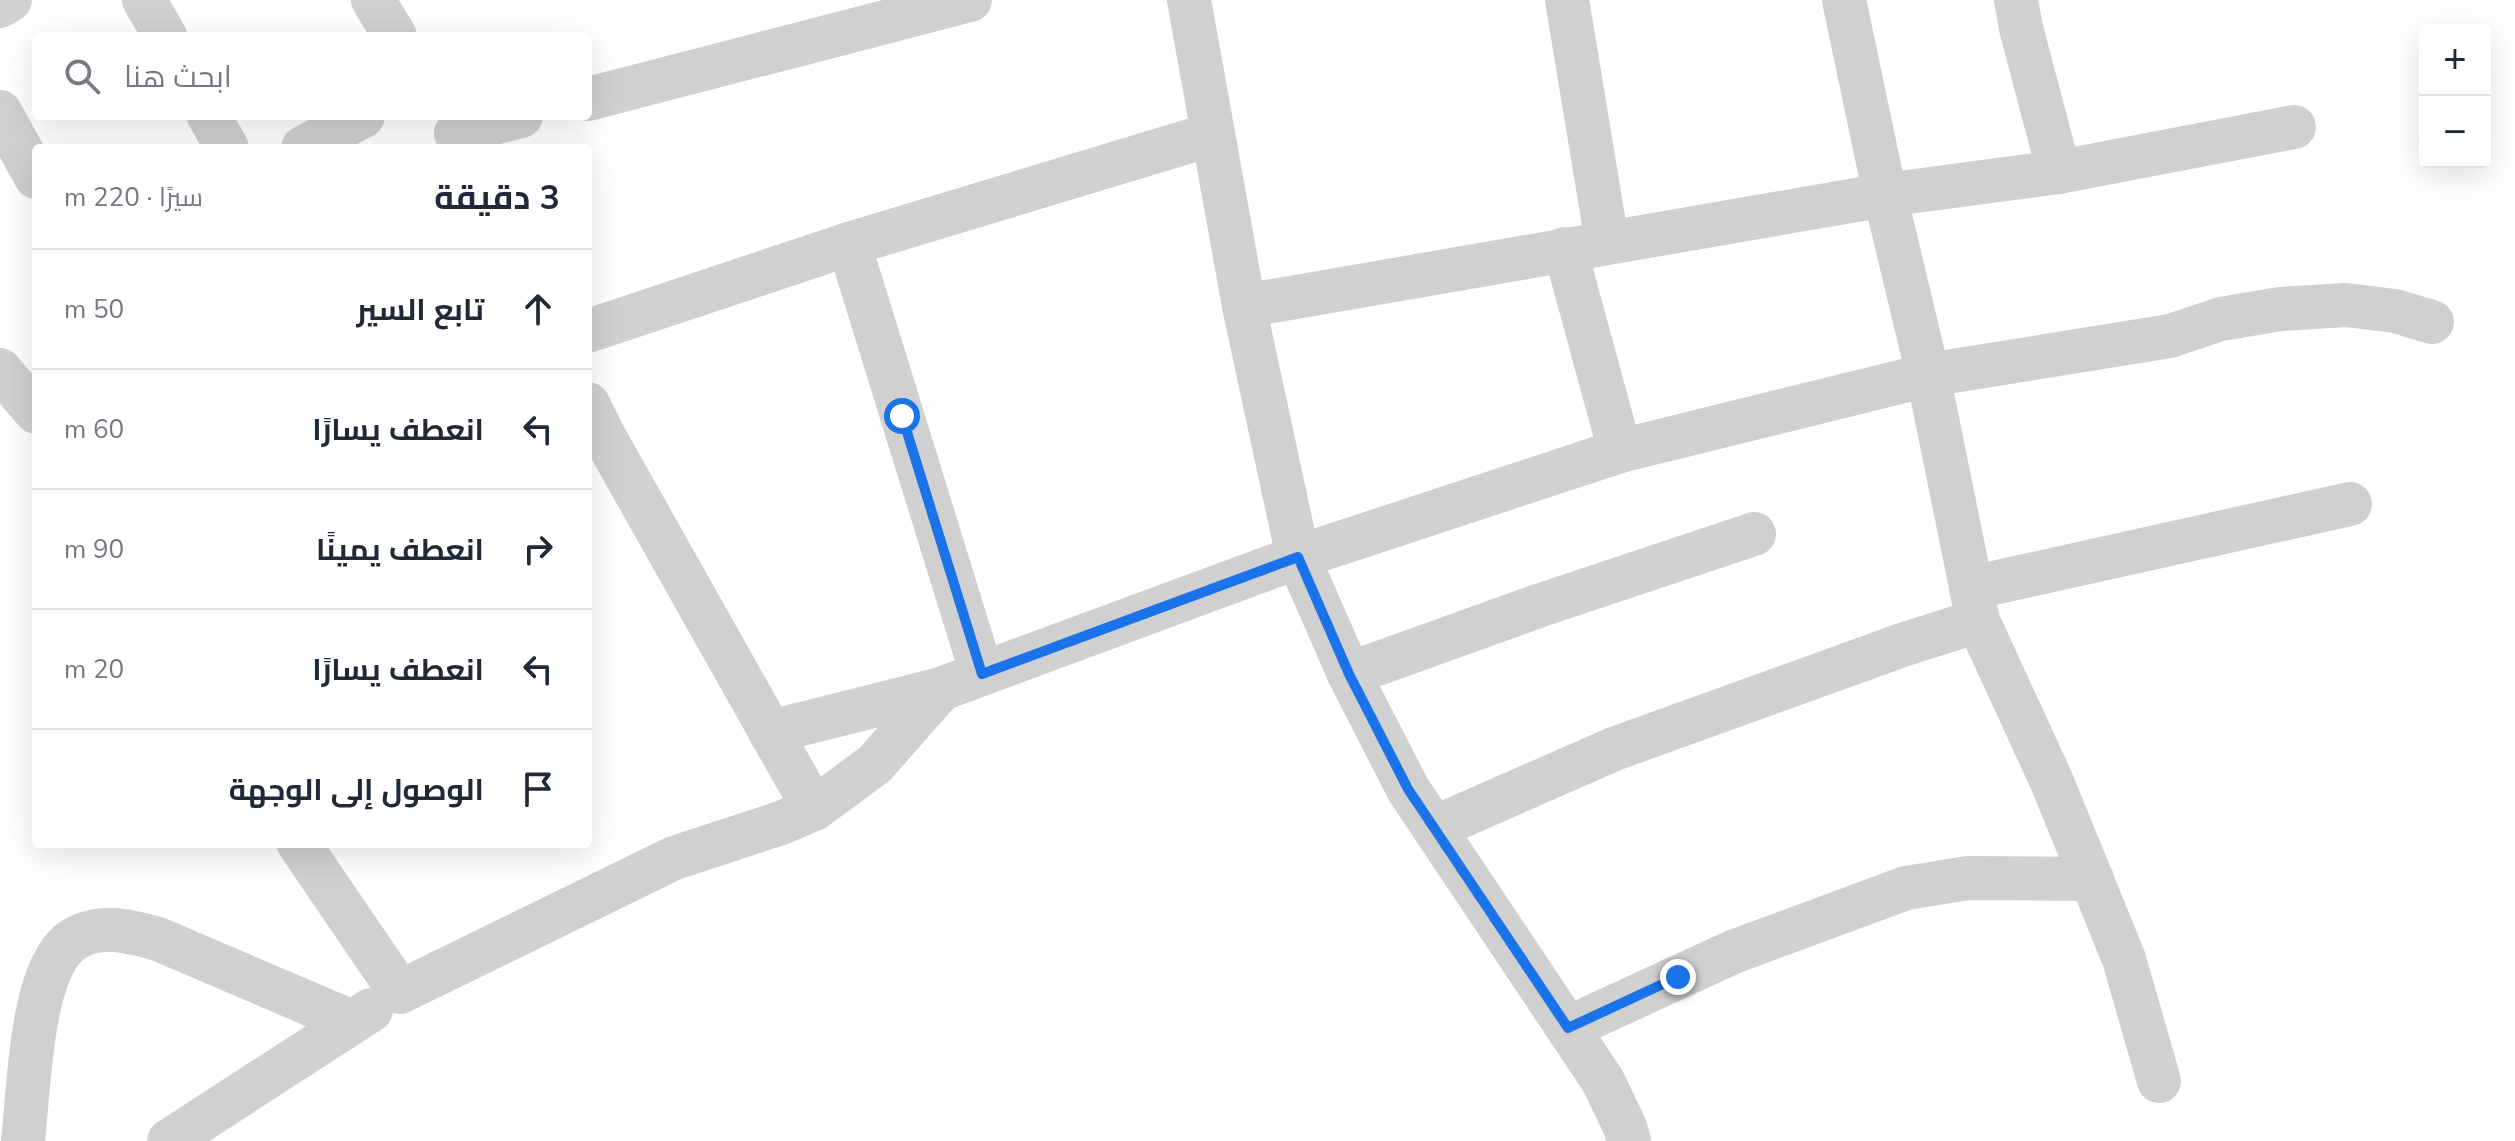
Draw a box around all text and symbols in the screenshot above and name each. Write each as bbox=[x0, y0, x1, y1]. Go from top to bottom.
map controls bbox=[2419, 24, 2491, 168]
button: + bbox=[2419, 24, 2491, 96]
search box bbox=[32, 32, 592, 120]
icon: search bbox=[60, 54, 104, 98]
text: ابحث هنا bbox=[124, 57, 232, 98]
button: − bbox=[2419, 96, 2491, 168]
text: 3 دقيقة bbox=[434, 175, 560, 221]
text: سيرًا · 220 m bbox=[64, 180, 203, 215]
icon: ahead bbox=[516, 287, 560, 331]
text: تابع السير bbox=[357, 290, 484, 331]
text: 50 m bbox=[64, 292, 124, 327]
route start bbox=[884, 398, 920, 434]
icon: left bbox=[516, 407, 560, 451]
text: انعطف يسارًا bbox=[312, 410, 484, 451]
text: 60 m bbox=[64, 412, 124, 447]
icon: right bbox=[516, 527, 560, 571]
text: انعطف يمينًا bbox=[316, 530, 484, 571]
text: 90 m bbox=[64, 532, 124, 567]
icon: left bbox=[516, 647, 560, 691]
text: انعطف يسارًا bbox=[312, 650, 484, 691]
text: 20 m bbox=[64, 652, 124, 687]
icon: arrive bbox=[516, 767, 560, 811]
text: الوصول إلى الوجهة bbox=[229, 770, 484, 811]
route end bbox=[1660, 959, 1696, 995]

